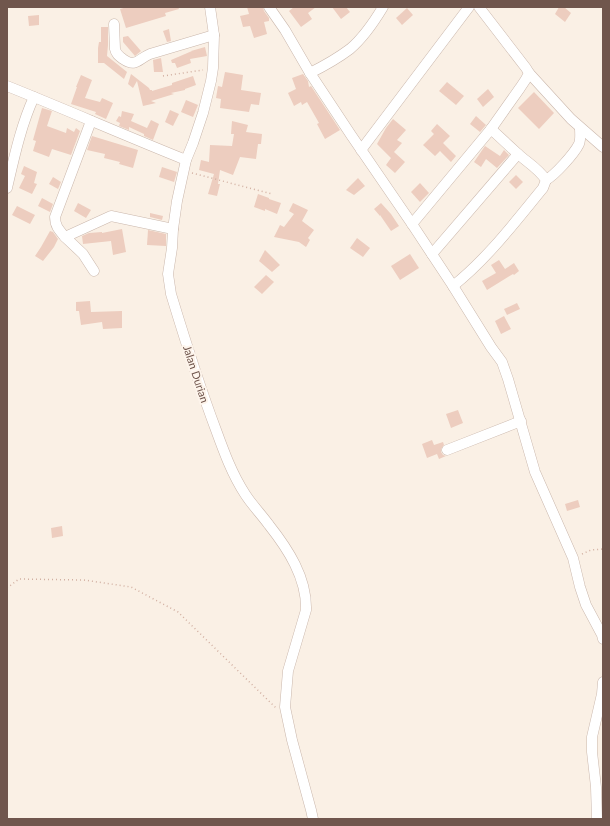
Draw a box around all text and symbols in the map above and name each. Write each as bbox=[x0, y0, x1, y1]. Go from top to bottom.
street label: Jalan Durian bbox=[181, 344, 212, 404]

